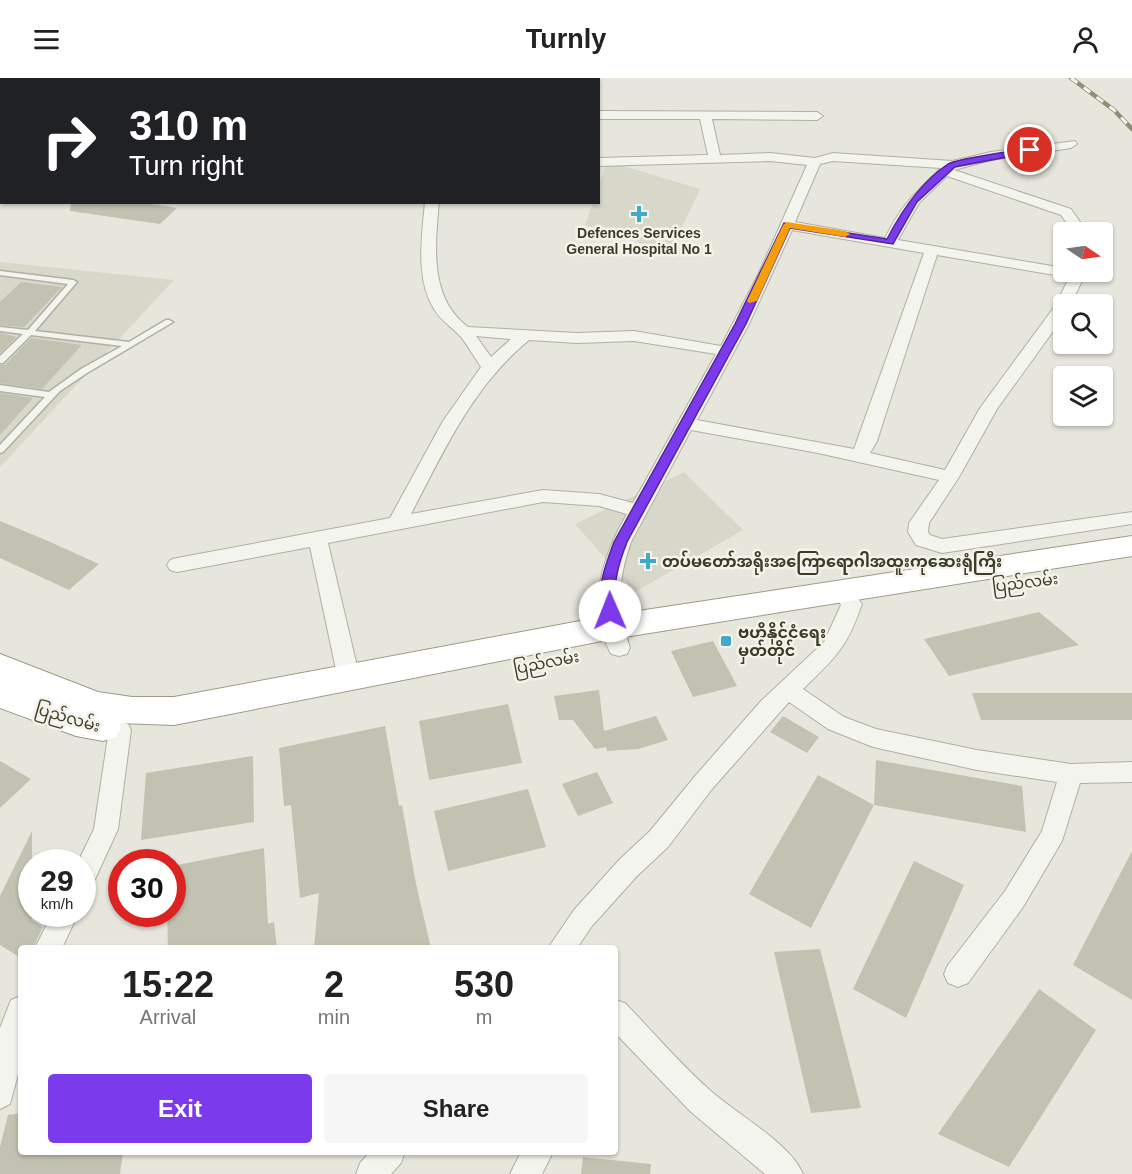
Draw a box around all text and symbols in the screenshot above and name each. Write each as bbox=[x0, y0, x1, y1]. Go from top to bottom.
icon: menu bbox=[30, 23, 63, 56]
icon: person bbox=[1069, 23, 1102, 56]
text: Turnly bbox=[526, 24, 606, 54]
icon: right bbox=[30, 102, 108, 180]
text: 310 m bbox=[129, 102, 248, 149]
pin bbox=[1004, 124, 1055, 175]
icon: arrive bbox=[1013, 133, 1046, 166]
text: Turn right bbox=[129, 151, 244, 181]
marker: Defences Services General Hospital No 1 bbox=[630, 205, 648, 223]
north arrow bbox=[1053, 222, 1113, 282]
map controls bbox=[1053, 222, 1113, 426]
place label: Defences Services General Hospital No 1 bbox=[566, 225, 712, 257]
button: search bbox=[1053, 294, 1113, 354]
button: layers bbox=[1053, 366, 1113, 426]
place label: တပ်မတော်အရိုးအကြောရောဂါအထူးကုဆေးရုံကြီး bbox=[662, 550, 1002, 575]
marker: တပ်မတော်အရိုးအကြောရောဂါအထူးကုဆေးရုံကြီး bbox=[639, 552, 657, 570]
street label: ပြည်လမ်း bbox=[991, 567, 1060, 600]
position arrow bbox=[578, 579, 642, 643]
place label: ဗဟိုနိုင်ငံရေး မှတ်တိုင် bbox=[738, 621, 826, 664]
marker: ဗဟိုနိုင်ငံရေး မှတ်တိုင် bbox=[719, 634, 733, 648]
street label: ပြည်လမ်း bbox=[511, 645, 581, 682]
street label: ပြည်လမ်း bbox=[32, 697, 103, 740]
speed limit sign: 30 bbox=[108, 849, 186, 927]
text: 29 bbox=[40, 864, 74, 897]
text: km/h bbox=[41, 895, 73, 912]
text: 15:22 bbox=[122, 964, 214, 1005]
text: 2 bbox=[324, 964, 344, 1005]
text: 530 bbox=[454, 964, 514, 1005]
text: Arrival bbox=[140, 1006, 196, 1028]
text: min bbox=[318, 1006, 350, 1028]
text: m bbox=[476, 1006, 492, 1028]
button: Exit bbox=[48, 1074, 312, 1143]
button: Share bbox=[324, 1074, 588, 1143]

